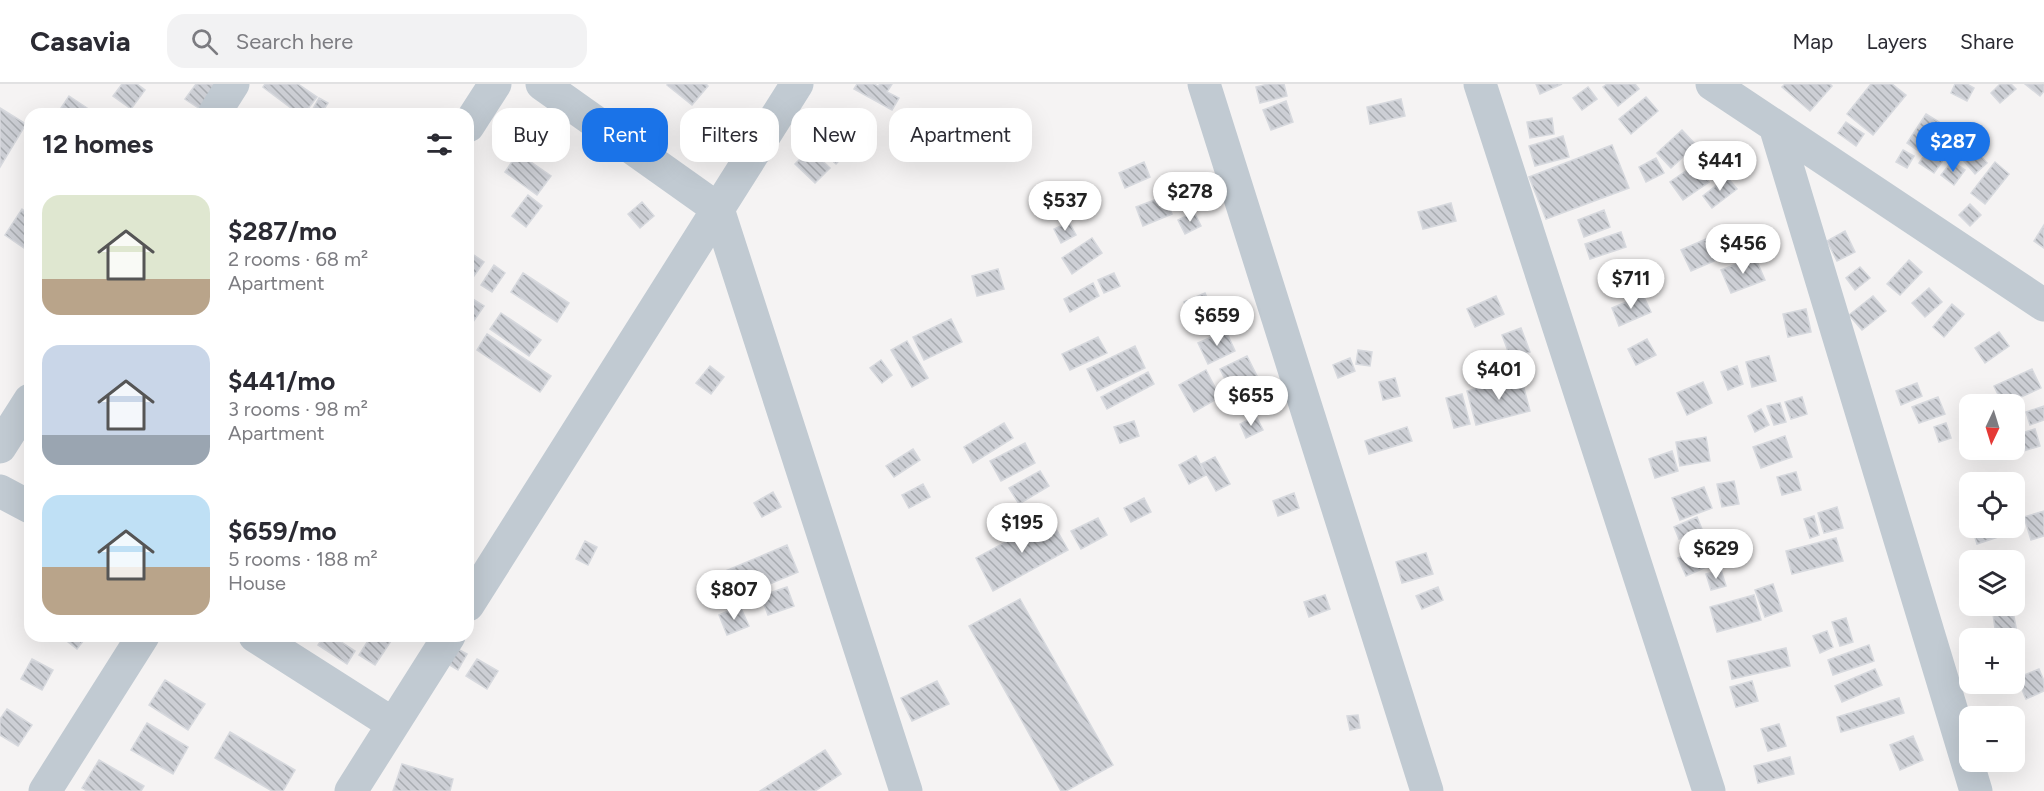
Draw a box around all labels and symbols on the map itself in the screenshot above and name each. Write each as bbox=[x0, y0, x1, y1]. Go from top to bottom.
pin: $287 bbox=[1917, 122, 1989, 173]
pin: $441 bbox=[1684, 141, 1756, 192]
pin: $278 bbox=[1154, 172, 1226, 223]
pin: $537 bbox=[1029, 181, 1101, 232]
pin: $456 bbox=[1707, 224, 1779, 275]
pin: $711 bbox=[1595, 259, 1667, 310]
pin: $659 bbox=[1181, 296, 1253, 347]
pin: $401 bbox=[1463, 350, 1535, 401]
pin: $655 bbox=[1215, 376, 1287, 427]
north arrow bbox=[1959, 394, 2025, 460]
pin: $195 bbox=[986, 503, 1058, 554]
pin: $629 bbox=[1680, 529, 1752, 580]
pin: $807 bbox=[698, 570, 770, 621]

